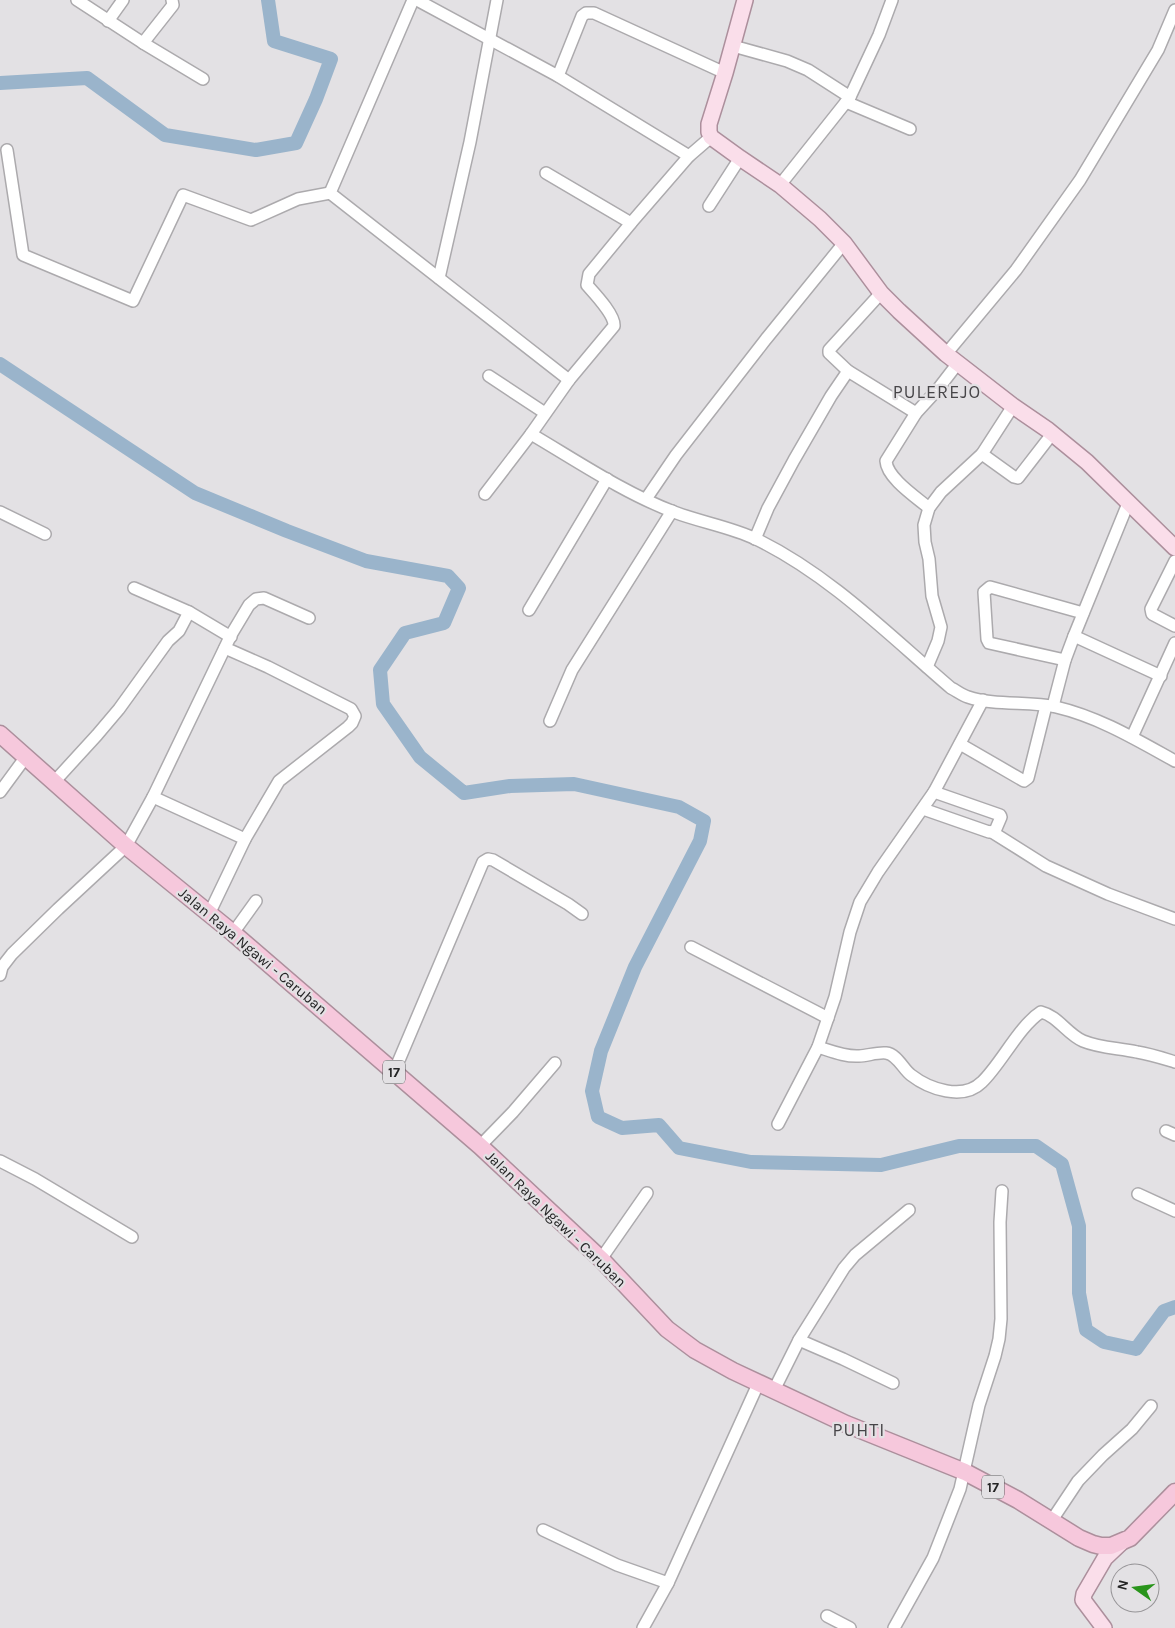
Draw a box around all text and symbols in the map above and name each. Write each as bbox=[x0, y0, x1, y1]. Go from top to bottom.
district label: PULEREJO bbox=[893, 381, 981, 403]
street label: Jalan Raya Ngawi - Caruban bbox=[175, 884, 331, 1018]
road number: 17 bbox=[383, 1060, 405, 1084]
street label: Jalan Raya Ngawi - Caruban bbox=[482, 1147, 630, 1291]
district label: PUHTI bbox=[833, 1419, 885, 1441]
road number: 17 bbox=[982, 1475, 1004, 1498]
north arrow bbox=[1110, 1563, 1160, 1613]
text: N bbox=[1113, 1578, 1132, 1592]

